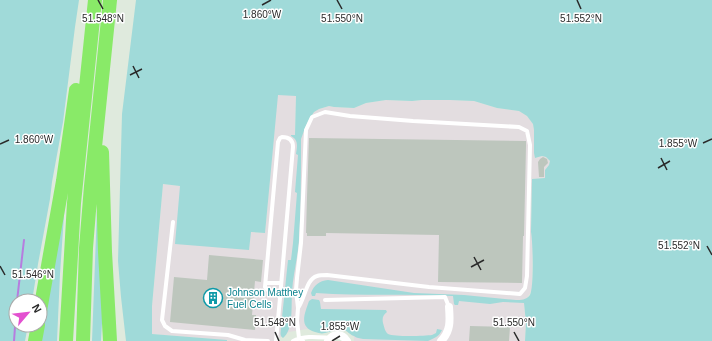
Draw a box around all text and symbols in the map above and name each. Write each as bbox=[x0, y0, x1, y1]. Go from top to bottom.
text: 1.860°W bbox=[243, 9, 282, 20]
text: 51.548°N bbox=[82, 13, 124, 24]
text: 51.550°N bbox=[321, 13, 363, 24]
text: 51.552°N bbox=[560, 13, 602, 24]
text: 1.860°W bbox=[15, 134, 54, 145]
text: 1.855°W bbox=[659, 138, 698, 149]
text: 51.552°N bbox=[658, 240, 700, 251]
text: 51.546°N bbox=[12, 269, 54, 280]
building icon: Johnson Matthey Fuel Cells bbox=[202, 287, 224, 309]
place label: Johnson Matthey Fuel Cells bbox=[227, 287, 303, 310]
north arrow bbox=[8, 293, 48, 333]
text: N bbox=[30, 302, 44, 315]
text: 51.548°N bbox=[254, 317, 296, 328]
text: 51.550°N bbox=[493, 317, 535, 328]
text: 1.855°W bbox=[321, 321, 360, 332]

